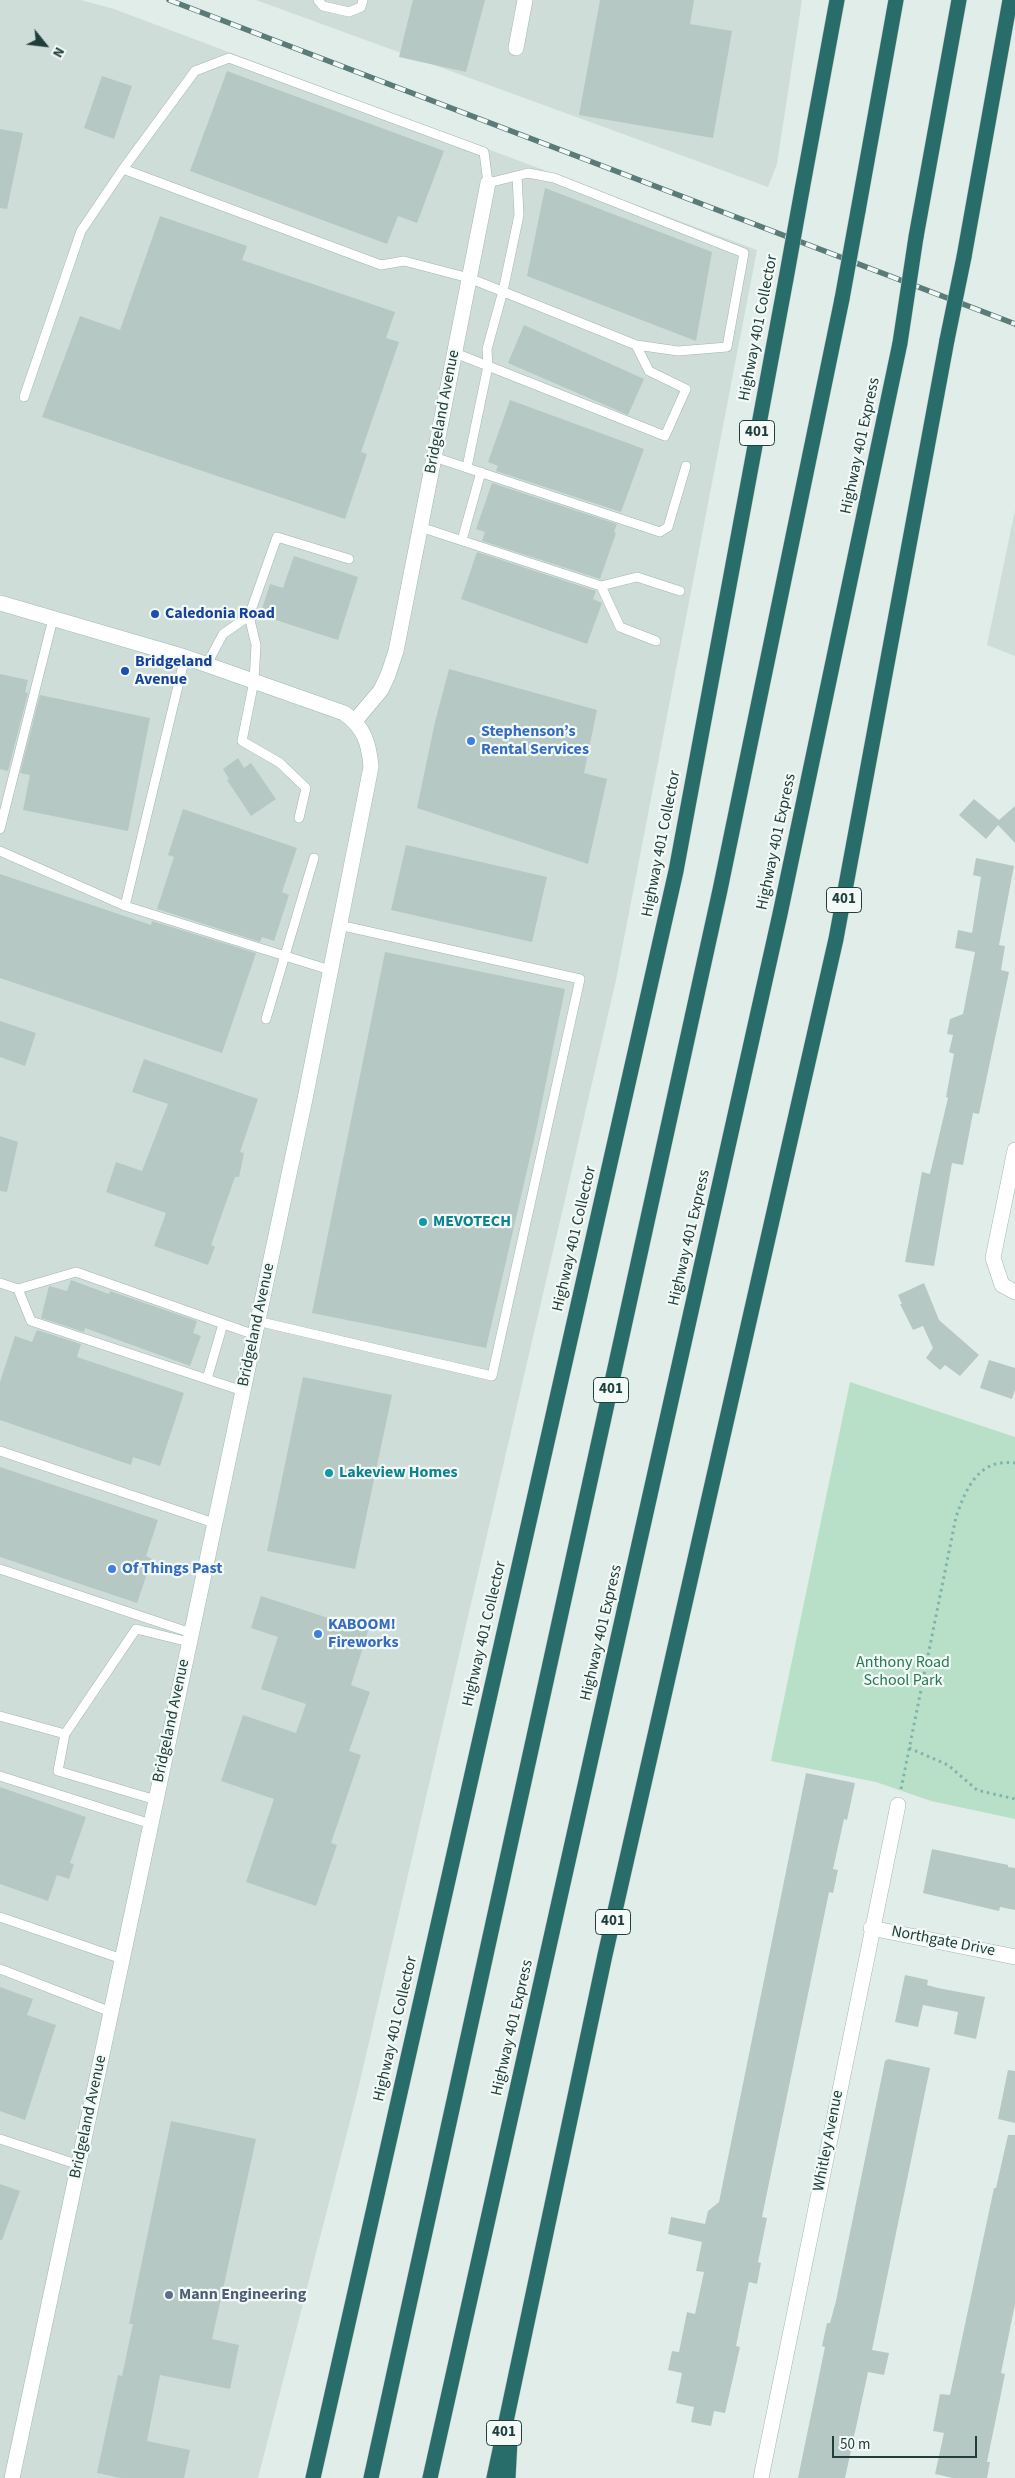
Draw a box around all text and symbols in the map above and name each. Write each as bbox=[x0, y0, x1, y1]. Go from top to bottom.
north arrow bbox=[20, 20, 70, 70]
text: N bbox=[47, 43, 69, 61]
street label: Highway 401 Collector bbox=[735, 253, 783, 403]
street label: Bridgeland Avenue bbox=[422, 348, 464, 476]
street label: Highway 401 Express bbox=[837, 376, 885, 516]
road number: 401 bbox=[740, 420, 774, 446]
place label: Caledonia Road bbox=[165, 604, 275, 624]
marker: Caledonia Road bbox=[149, 608, 161, 620]
place label: Bridgeland Avenue bbox=[135, 652, 213, 690]
marker: Bridgeland Avenue bbox=[119, 665, 131, 677]
place label: Stephenson’s Rental Services bbox=[481, 722, 589, 760]
marker: Stephenson’s Rental Services bbox=[465, 735, 477, 747]
street label: Highway 401 Collector bbox=[638, 769, 686, 919]
street label: Highway 401 Express bbox=[753, 772, 801, 912]
road number: 401 bbox=[826, 888, 862, 912]
street label: Highway 401 Collector bbox=[549, 1164, 601, 1314]
street label: Highway 401 Express bbox=[665, 1168, 715, 1308]
place label: MEVOTECH bbox=[433, 1212, 511, 1232]
marker: MEVOTECH bbox=[417, 1216, 429, 1228]
street label: Bridgeland Avenue bbox=[235, 1261, 279, 1389]
road number: 401 bbox=[594, 1378, 628, 1402]
place label: Lakeview Homes bbox=[339, 1463, 458, 1483]
marker: Lakeview Homes bbox=[323, 1467, 335, 1479]
place label: Of Things Past bbox=[122, 1559, 222, 1579]
street label: Highway 401 Collector bbox=[459, 1559, 511, 1709]
marker: Of Things Past bbox=[106, 1563, 118, 1575]
street label: Highway 401 Express bbox=[577, 1563, 627, 1703]
place label: KABOOM! Fireworks bbox=[328, 1615, 399, 1653]
marker: KABOOM! Fireworks bbox=[312, 1628, 324, 1640]
park label: Anthony Road School Park bbox=[856, 1653, 950, 1691]
street label: Bridgeland Avenue bbox=[150, 1657, 194, 1785]
road number: 401 bbox=[596, 1910, 630, 1934]
street label: Northgate Drive bbox=[889, 1923, 997, 1961]
street label: Highway 401 Collector bbox=[370, 1954, 422, 2104]
street label: Highway 401 Express bbox=[488, 1958, 538, 2098]
street label: Bridgeland Avenue bbox=[67, 2053, 111, 2181]
street label: Whitley Avenue bbox=[810, 2089, 848, 2193]
place label: Mann Engineering bbox=[179, 2285, 306, 2305]
marker: Mann Engineering bbox=[163, 2289, 175, 2301]
road number: 401 bbox=[486, 2420, 522, 2446]
scale bar bbox=[835, 2426, 980, 2458]
text: 50 m bbox=[840, 2434, 870, 2455]

